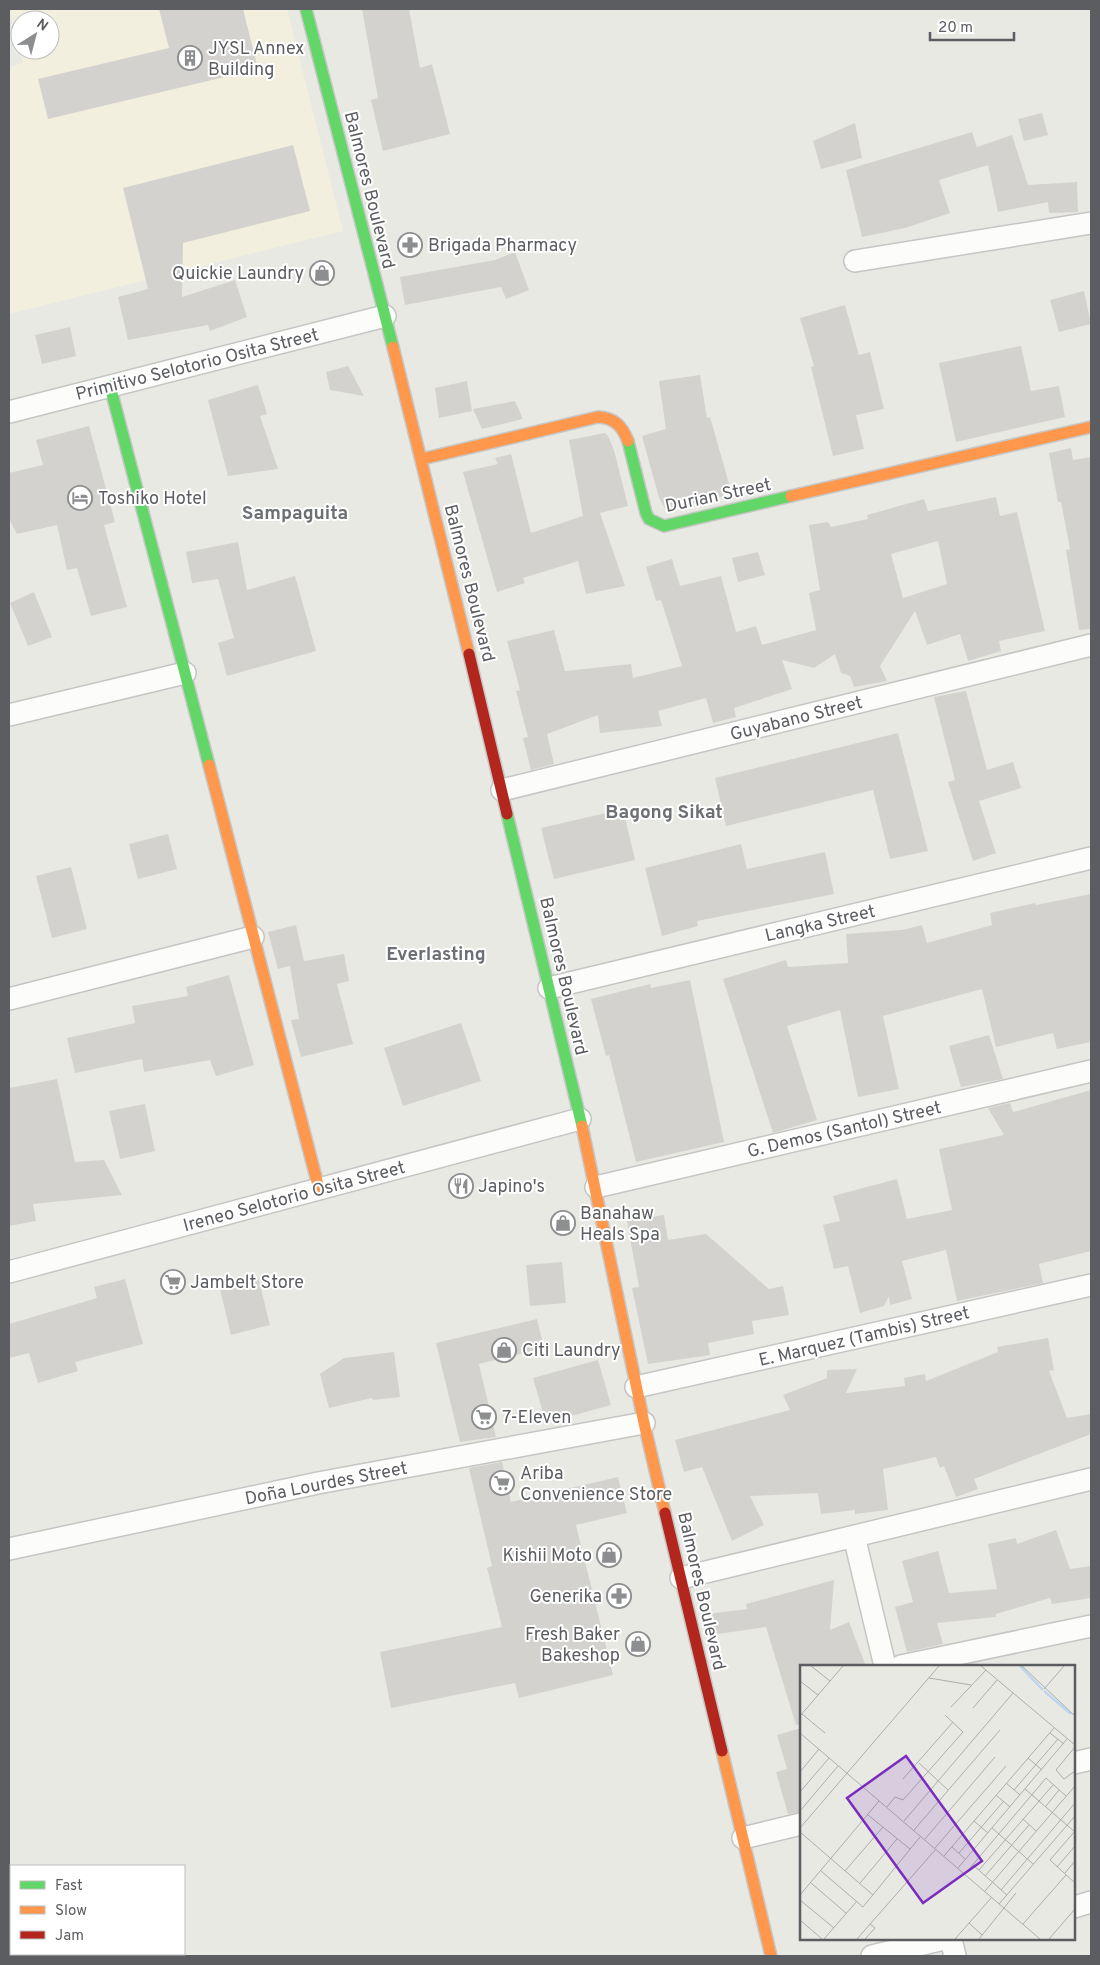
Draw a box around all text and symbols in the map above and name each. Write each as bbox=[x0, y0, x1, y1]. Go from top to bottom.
north arrow bbox=[10, 10, 60, 60]
scale bar bbox=[930, 10, 1014, 42]
text: N bbox=[33, 16, 51, 36]
text: 20 m bbox=[938, 19, 973, 38]
place label: JYSL Annex Building bbox=[208, 38, 304, 82]
building icon: JYSL Annex Building bbox=[177, 45, 203, 71]
street label: Balmores Boulevard bbox=[338, 109, 399, 272]
pharmacy icon: Brigada Pharmacy bbox=[397, 232, 423, 258]
place label: Brigada Pharmacy bbox=[428, 235, 577, 258]
shop icon: Quickie Laundry bbox=[309, 260, 335, 286]
place label: Quickie Laundry bbox=[172, 263, 304, 286]
street label: Primitivo Selotorio Osita Street bbox=[73, 324, 321, 407]
street label: Durian Street bbox=[663, 474, 773, 519]
hotel icon: Toshiko Hotel bbox=[67, 485, 93, 511]
place label: Toshiko Hotel bbox=[98, 488, 207, 511]
district label: Sampaguita bbox=[242, 502, 348, 526]
street label: Balmores Boulevard bbox=[438, 502, 499, 665]
street label: Guyabano Street bbox=[728, 692, 865, 747]
district label: Bagong Sikat bbox=[605, 801, 723, 825]
street label: Balmores Boulevard bbox=[533, 895, 592, 1058]
street label: Langka Street bbox=[763, 901, 878, 948]
district label: Everlasting bbox=[386, 943, 486, 967]
street label: G. Demos (Santol) Street bbox=[745, 1097, 944, 1164]
street label: Ireneo Selotorio Osita Street bbox=[181, 1157, 408, 1238]
restaurant icon: Japino's bbox=[448, 1173, 474, 1199]
place label: Japino's bbox=[478, 1176, 545, 1199]
place label: Banahaw Heals Spa bbox=[580, 1203, 660, 1247]
shop icon: Banahaw Heals Spa bbox=[550, 1210, 576, 1236]
supermarket icon: Jambelt Store bbox=[160, 1269, 186, 1295]
place label: Jambelt Store bbox=[190, 1272, 304, 1295]
street label: E. Marquez (Tambis) Street bbox=[757, 1302, 972, 1373]
shop icon: Citi Laundry bbox=[491, 1337, 517, 1363]
place label: Citi Laundry bbox=[522, 1340, 620, 1363]
supermarket icon: 7-Eleven bbox=[471, 1404, 497, 1430]
place label: 7-Eleven bbox=[502, 1407, 571, 1430]
street label: Doña Lourdes Street bbox=[243, 1457, 409, 1511]
place label: Ariba Convenience Store bbox=[520, 1463, 672, 1507]
supermarket icon: Ariba Convenience Store bbox=[489, 1470, 515, 1496]
street label: Balmores Boulevard bbox=[671, 1510, 730, 1673]
shop icon: Kishii Moto bbox=[596, 1542, 622, 1568]
place label: Kishii Moto bbox=[503, 1545, 592, 1568]
pharmacy icon: Generika bbox=[606, 1583, 632, 1609]
place label: Generika bbox=[529, 1586, 602, 1609]
place label: Fresh Baker Bakeshop bbox=[525, 1624, 620, 1668]
shop icon: Fresh Baker Bakeshop bbox=[625, 1631, 651, 1657]
inset map bbox=[800, 1665, 1075, 1940]
legend bbox=[10, 1865, 185, 1955]
text: Fast bbox=[55, 1877, 83, 1896]
text: Slow bbox=[55, 1902, 87, 1921]
text: Jam bbox=[55, 1927, 84, 1946]

